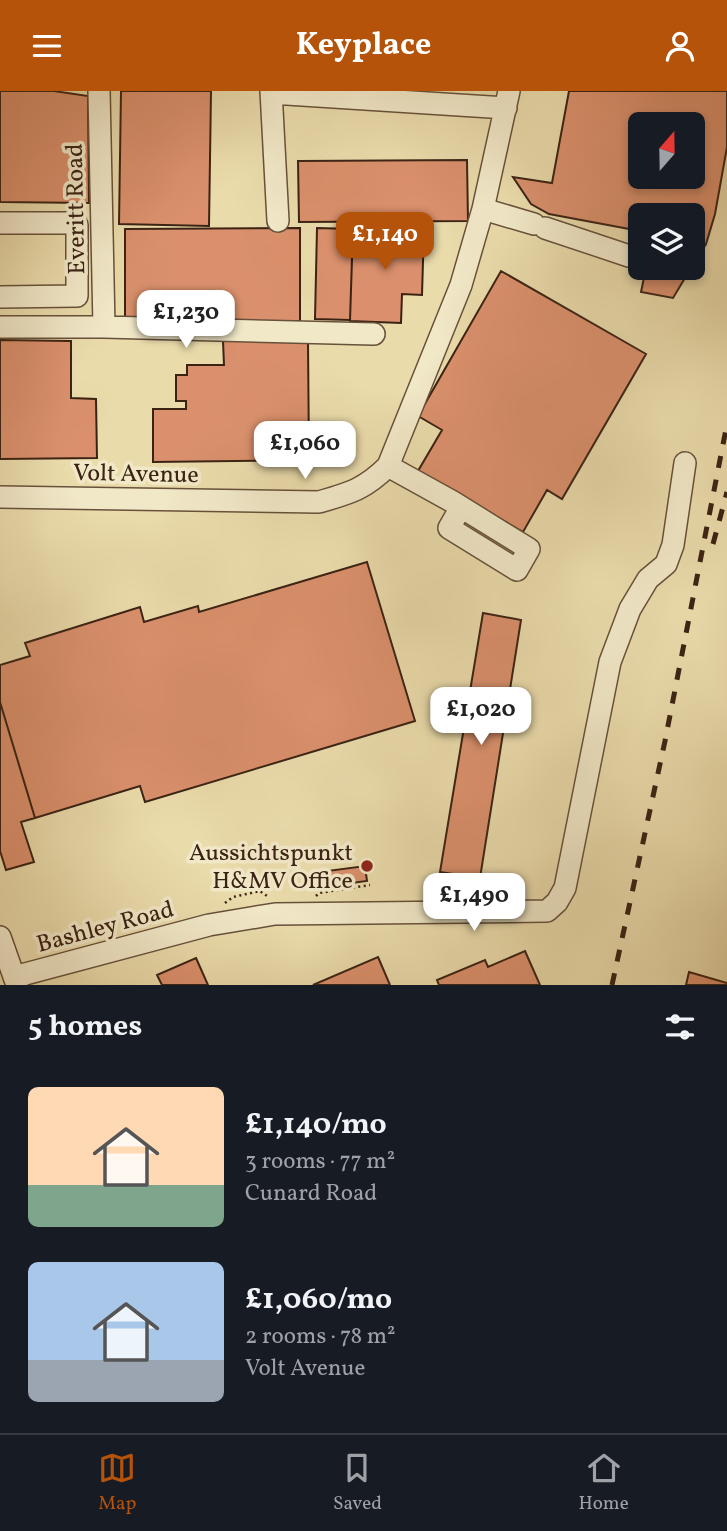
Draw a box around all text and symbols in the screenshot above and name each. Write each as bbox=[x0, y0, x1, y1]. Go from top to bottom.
text: Keyplace bbox=[296, 24, 431, 68]
icon: menu bbox=[28, 27, 66, 65]
icon: person bbox=[661, 27, 699, 65]
north arrow bbox=[628, 112, 705, 189]
map controls bbox=[628, 112, 705, 280]
street label: Everitt Road bbox=[59, 143, 95, 275]
button: layers bbox=[628, 203, 705, 280]
pin: £1,140 bbox=[328, 213, 442, 272]
text: £1,140 bbox=[352, 219, 418, 251]
pin: £1,230 bbox=[129, 291, 243, 350]
text: £1,230 bbox=[153, 297, 219, 329]
pin: £1,060 bbox=[248, 421, 362, 481]
text: £1,060 bbox=[270, 428, 340, 460]
street label: Volt Avenue bbox=[73, 457, 199, 493]
pin: £1,020 bbox=[424, 687, 538, 747]
text: £1,020 bbox=[446, 694, 516, 726]
place label: Aussichtspunkt H&MV Office bbox=[189, 837, 353, 899]
marker: Aussichtspunkt H&MV Office bbox=[359, 858, 375, 874]
pin: £1,490 bbox=[417, 873, 531, 933]
text: £1,490 bbox=[439, 880, 509, 912]
street label: Bashley Road bbox=[33, 893, 178, 963]
text: 5 homes bbox=[28, 1006, 142, 1048]
icon: filters bbox=[661, 1008, 699, 1046]
text: £1,140/mo bbox=[245, 1104, 387, 1146]
icon: home bbox=[84, 1115, 168, 1199]
text: 3 rooms · 77 m² bbox=[245, 1146, 395, 1178]
text: Cunard Road bbox=[245, 1178, 377, 1210]
text: £1,060/mo bbox=[245, 1279, 392, 1321]
icon: home bbox=[84, 1290, 168, 1374]
text: 2 rooms · 78 m² bbox=[245, 1321, 396, 1353]
text: Volt Avenue bbox=[245, 1353, 365, 1385]
tab: Map bbox=[98, 1449, 136, 1517]
tab: Saved bbox=[333, 1449, 382, 1517]
tab: Home bbox=[578, 1449, 629, 1517]

